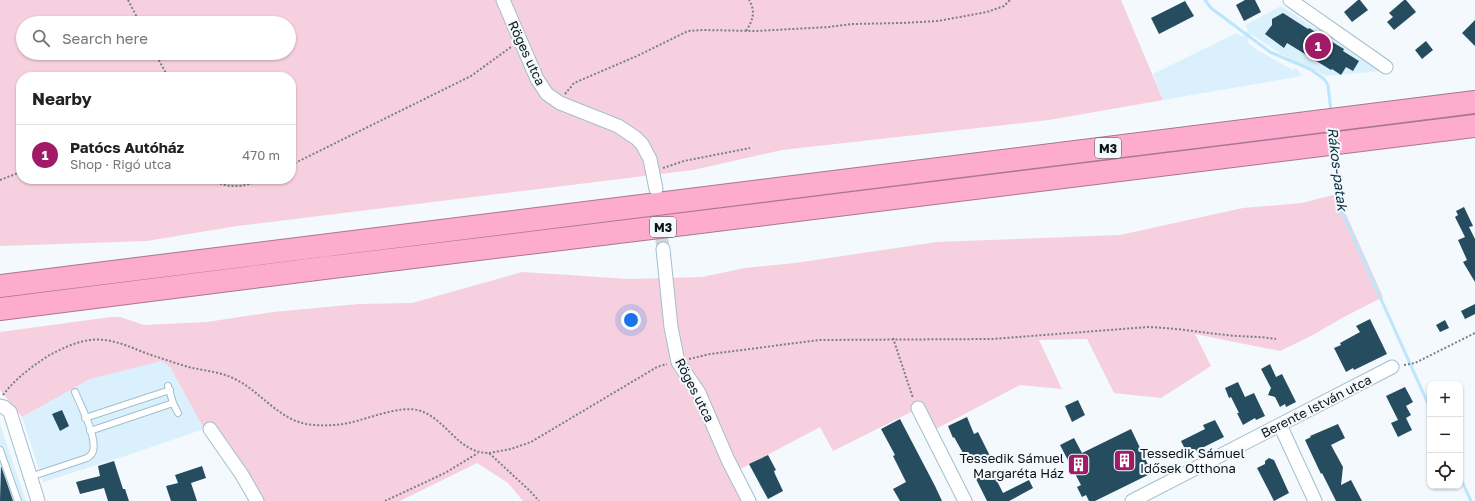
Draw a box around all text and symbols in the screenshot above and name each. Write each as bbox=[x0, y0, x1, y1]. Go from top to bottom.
search box bbox=[16, 16, 296, 60]
street label: Röges utca bbox=[505, 18, 549, 88]
icon: search bbox=[30, 27, 52, 49]
text: Search here bbox=[62, 29, 148, 47]
pin: 1 bbox=[1305, 31, 1331, 61]
text: Nearby bbox=[32, 88, 92, 109]
water label: Rákos-patak bbox=[1324, 126, 1352, 214]
text: Patócs Autóház bbox=[70, 138, 184, 156]
road number: M3 bbox=[1095, 138, 1121, 158]
text: 1 bbox=[42, 147, 48, 163]
text: 470 m bbox=[242, 147, 280, 163]
text: Shop · Rigó utca bbox=[70, 156, 171, 172]
road number: M3 bbox=[650, 217, 676, 237]
your location bbox=[621, 310, 641, 330]
street label: Röges utca bbox=[672, 355, 718, 425]
street label: Berente István utca bbox=[1258, 371, 1374, 441]
map controls bbox=[1427, 381, 1463, 489]
button: + bbox=[1427, 381, 1463, 417]
button: − bbox=[1427, 417, 1463, 453]
place label: Tessedik Sámuel Idősek Otthona bbox=[1140, 445, 1245, 476]
building icon: Tessedik Sámuel Idősek Otthona bbox=[1111, 447, 1137, 473]
place label: Tessedik Sámuel Margaréta Ház bbox=[959, 450, 1064, 481]
building icon: Tessedik Sámuel Margaréta Ház bbox=[1066, 452, 1092, 478]
button: locate bbox=[1427, 453, 1463, 489]

